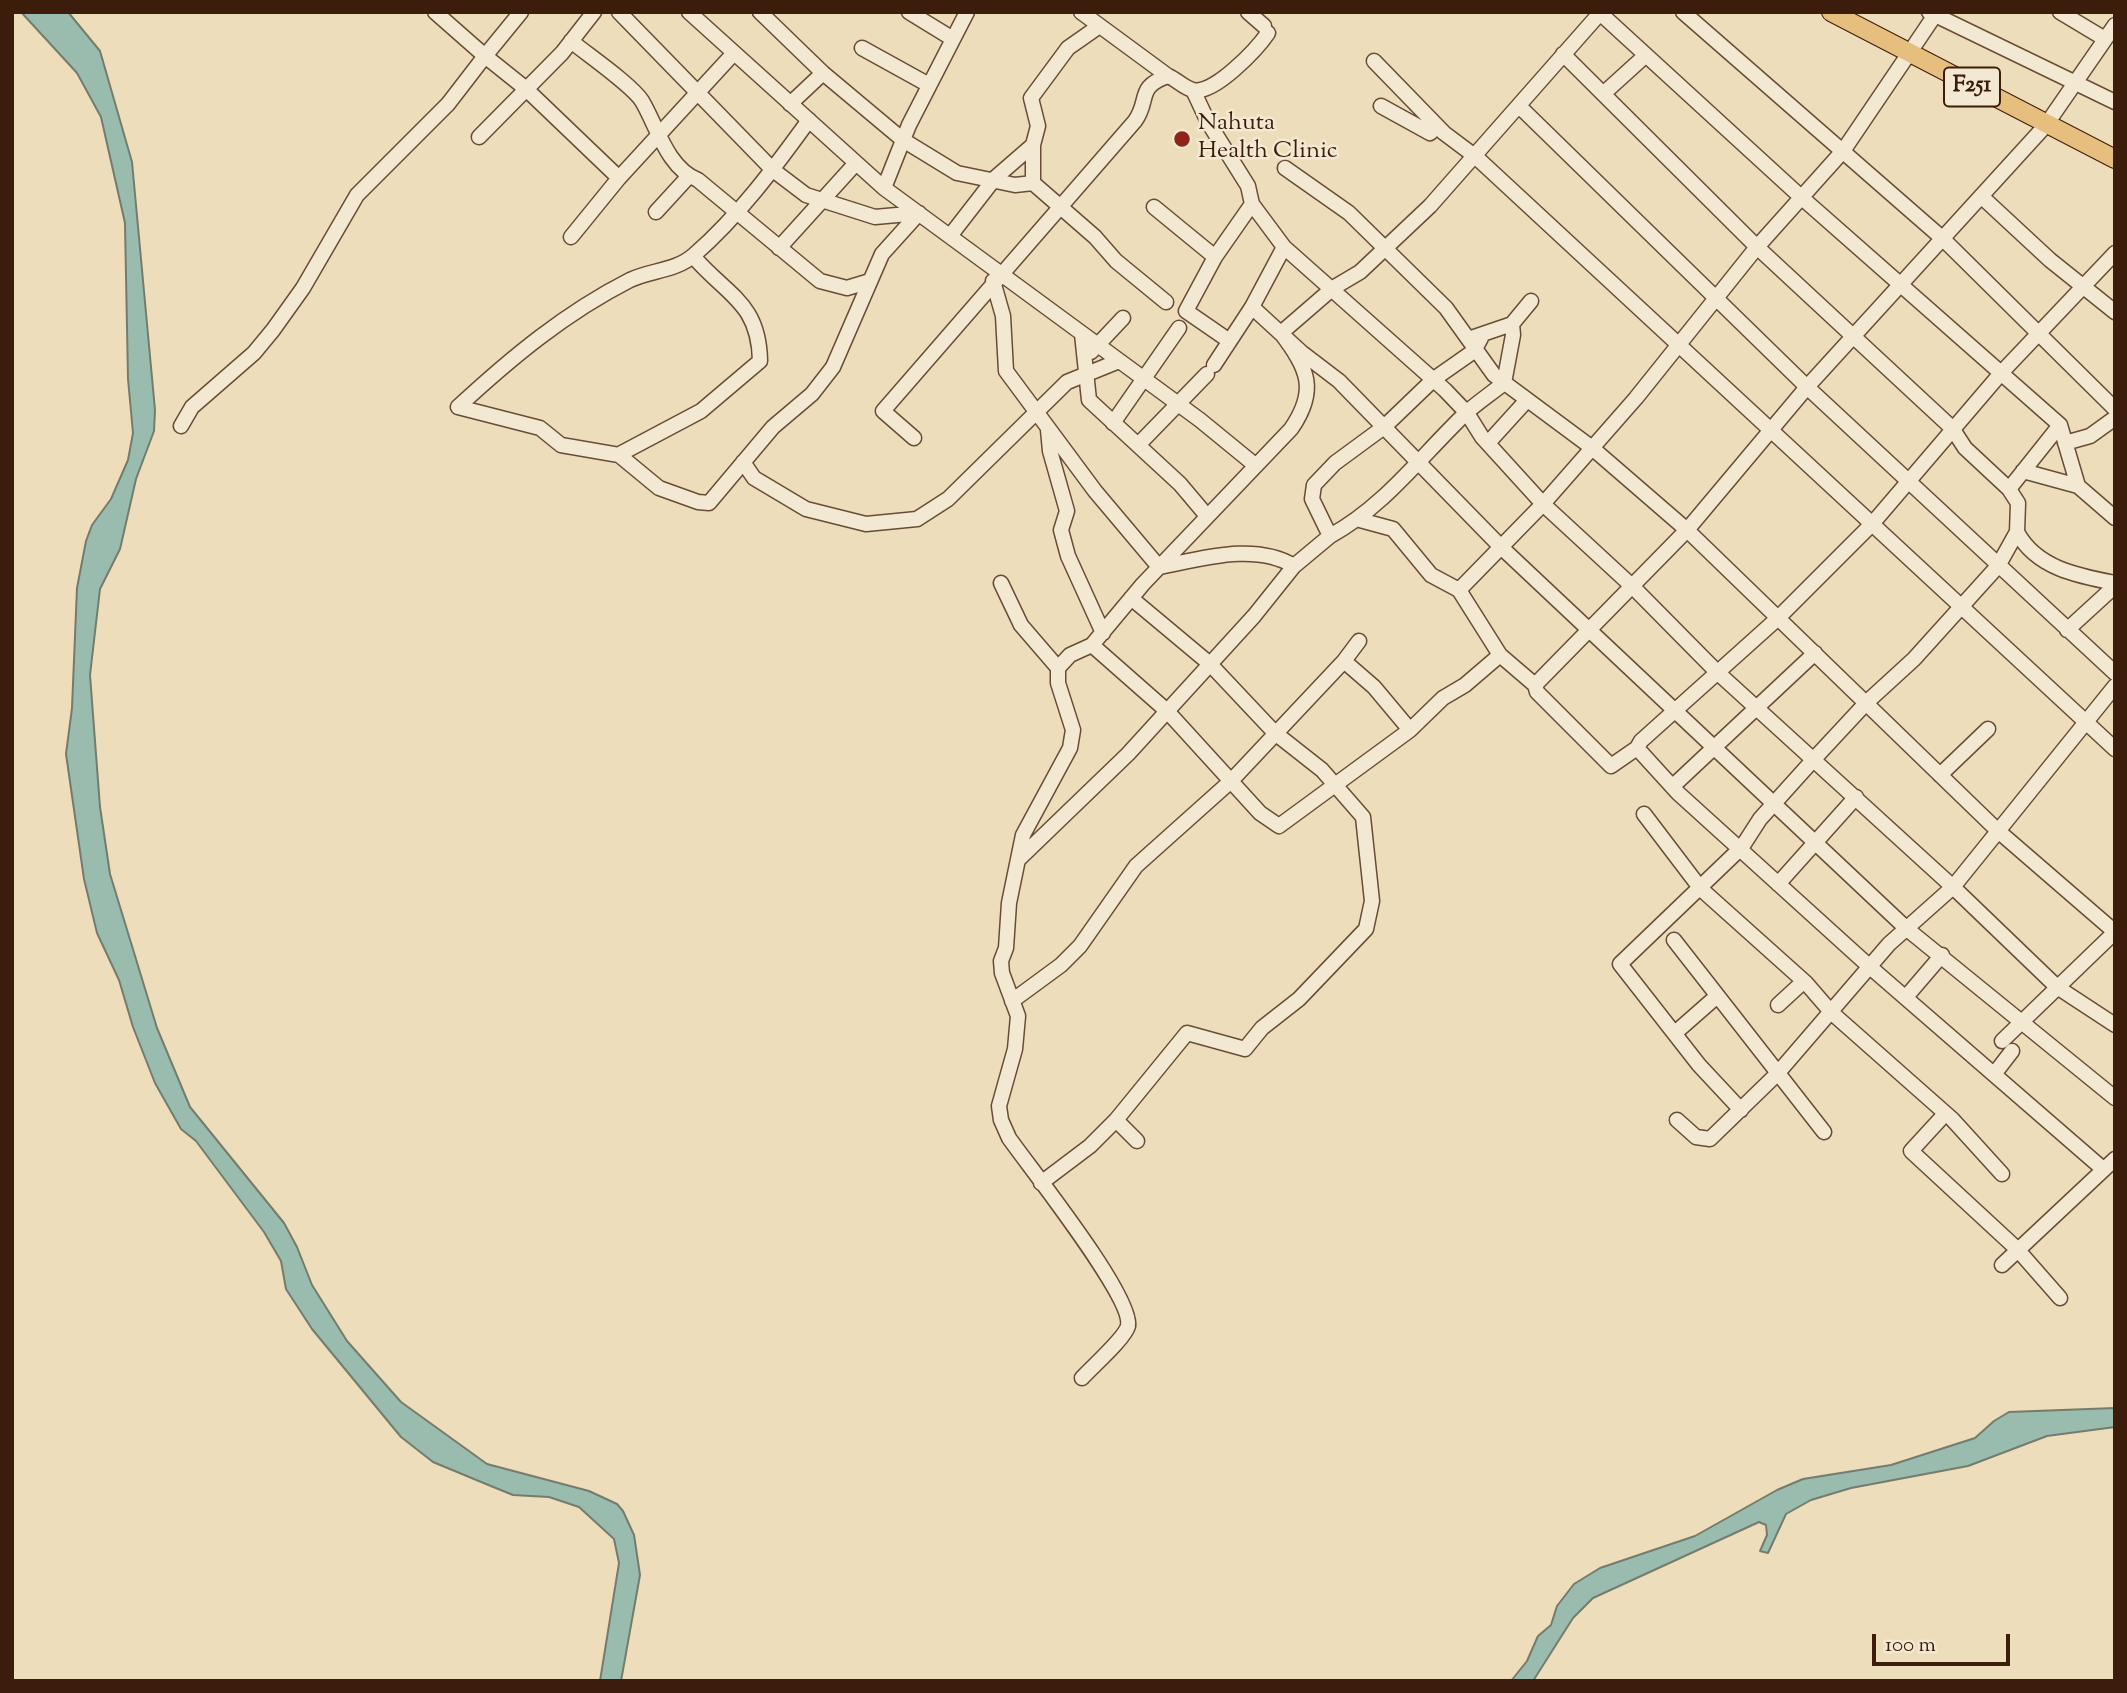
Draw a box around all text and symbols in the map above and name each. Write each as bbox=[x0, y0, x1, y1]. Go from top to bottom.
road number: F251 bbox=[1944, 68, 2000, 106]
place label: Nahuta Health Clinic bbox=[1198, 111, 1338, 167]
marker: Nahuta Health Clinic bbox=[1172, 129, 1192, 149]
scale bar bbox=[1875, 1620, 2013, 1664]
text: 100 m bbox=[1885, 1631, 1936, 1661]

